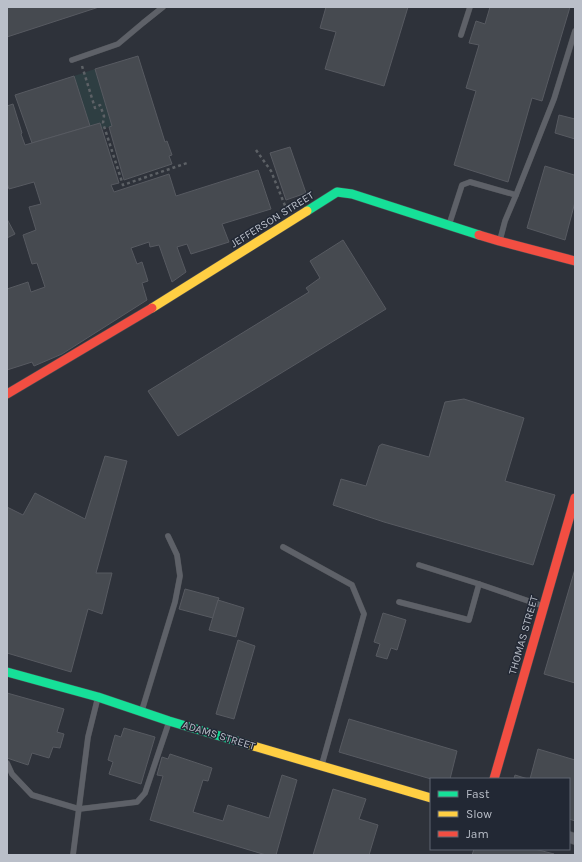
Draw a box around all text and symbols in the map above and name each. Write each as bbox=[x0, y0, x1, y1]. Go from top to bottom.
street label: JEFFERSON STREET bbox=[228, 188, 317, 250]
street label: THOMAS STREET bbox=[506, 594, 541, 676]
street label: ADAMS STREET bbox=[181, 718, 257, 753]
legend bbox=[430, 778, 570, 850]
text: Fast bbox=[466, 787, 490, 801]
text: Slow bbox=[466, 807, 492, 821]
text: Jam bbox=[466, 827, 489, 841]

